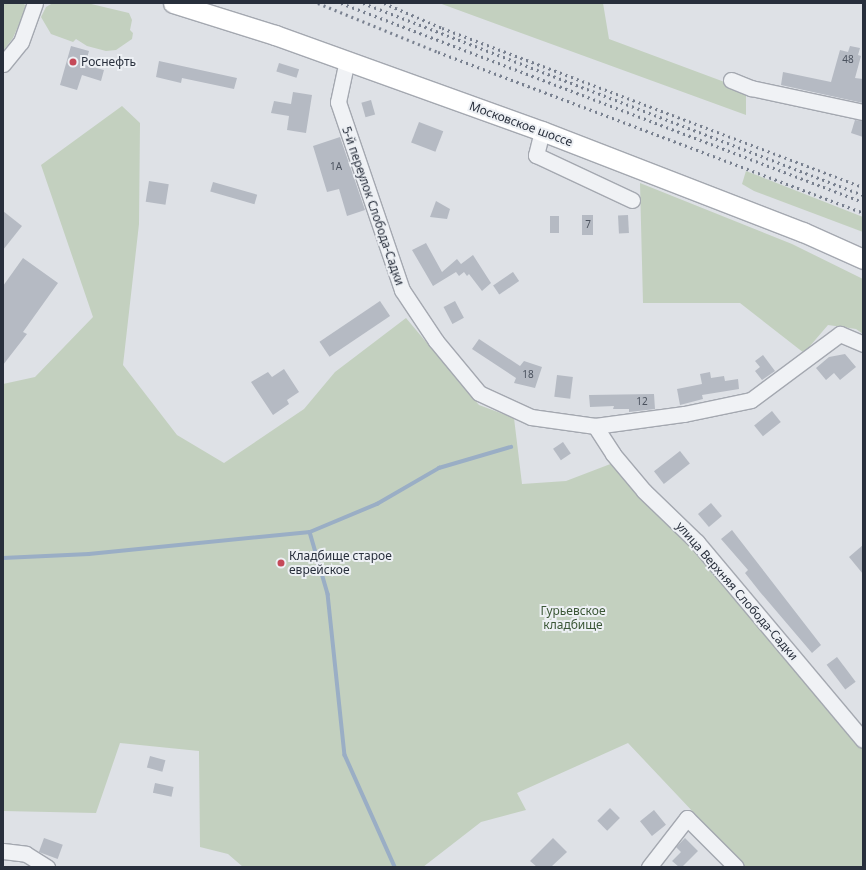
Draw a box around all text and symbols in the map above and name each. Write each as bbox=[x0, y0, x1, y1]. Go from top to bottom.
house number: 48 bbox=[842, 54, 854, 66]
place label: Роснефть bbox=[81, 55, 136, 69]
marker: Роснефть bbox=[68, 57, 78, 67]
street label: Московское шоссе bbox=[467, 99, 575, 149]
street label: 5-й переулок Слобода-Садки bbox=[339, 125, 407, 287]
house number: 1А bbox=[330, 161, 342, 173]
house number: 7 bbox=[585, 219, 591, 231]
house number: 18 bbox=[522, 369, 534, 381]
house number: 12 bbox=[636, 396, 648, 408]
street label: улица Верхняя Слобода-Садки bbox=[673, 519, 801, 663]
place label: Кладбище старое еврейское bbox=[289, 549, 392, 577]
marker: Кладбище старое еврейское bbox=[276, 558, 286, 568]
park label: Гурьевское кладбище bbox=[541, 604, 605, 632]

